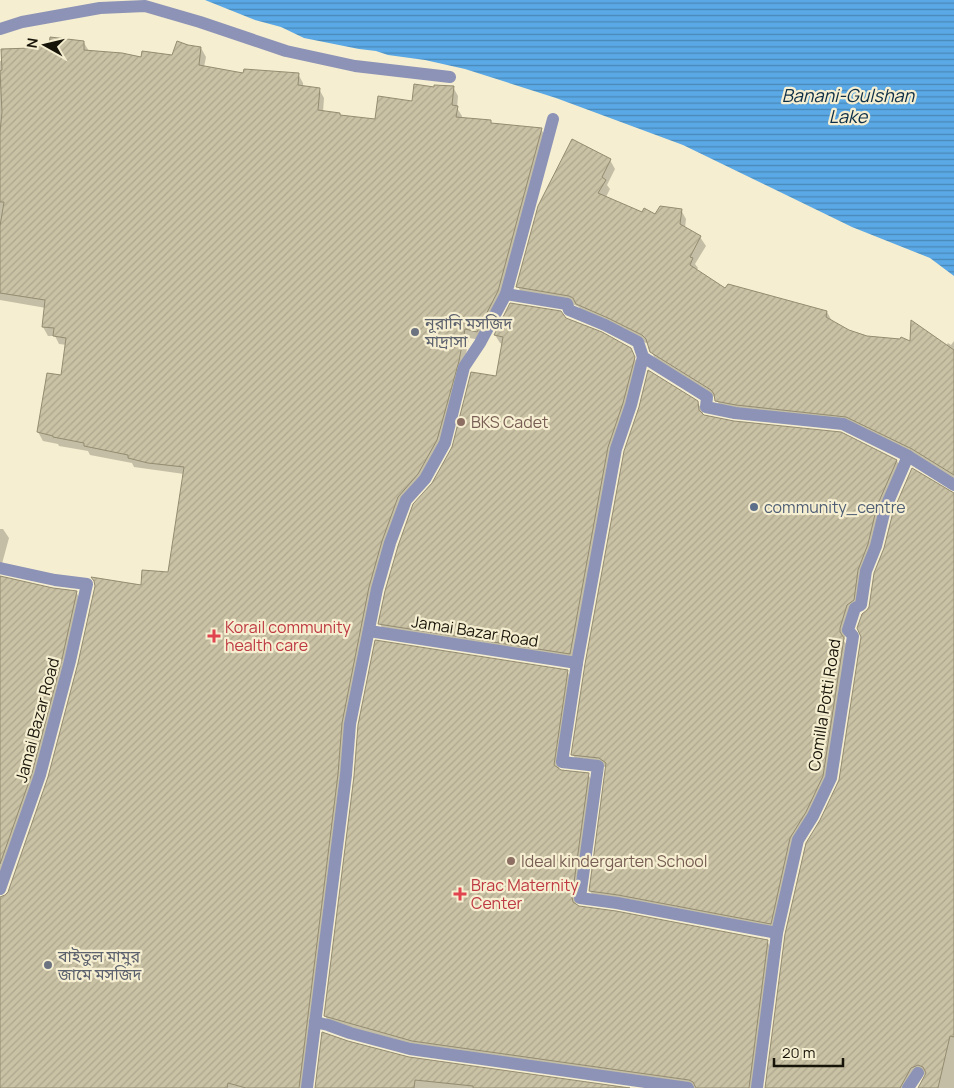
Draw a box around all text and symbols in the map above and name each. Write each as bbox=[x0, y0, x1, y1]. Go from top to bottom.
north arrow bbox=[20, 20, 70, 70]
text: N bbox=[22, 37, 42, 49]
water label: Banani-Gulshan Lake bbox=[782, 83, 916, 128]
place label: নূরানি মসজিদ মাদ্রাসা bbox=[424, 312, 513, 352]
marker: নূরানি মসজিদ মাদ্রাসা bbox=[409, 326, 421, 338]
place label: BKS Cadet bbox=[471, 411, 548, 433]
marker: BKS Cadet bbox=[455, 416, 467, 428]
place label: community_centre bbox=[764, 496, 906, 518]
marker: community_centre bbox=[748, 501, 760, 513]
street label: Jamai Bazar Road bbox=[410, 610, 540, 652]
place label: Korail community health care bbox=[225, 616, 351, 656]
marker: Korail community health care bbox=[207, 629, 221, 643]
street label: Comilla Potti Road bbox=[803, 637, 845, 773]
street label: Jamai Bazar Road bbox=[10, 655, 64, 785]
place label: Ideal kindergarten School bbox=[521, 850, 708, 872]
marker: Ideal kindergarten School bbox=[505, 855, 517, 867]
place label: Brac Maternity Center bbox=[471, 874, 579, 914]
marker: Brac Maternity Center bbox=[453, 887, 467, 901]
place label: বাইতুল মামুর জামে মসজিদ bbox=[57, 945, 143, 985]
marker: বাইতুল মামুর জামে মসজিদ bbox=[42, 959, 54, 971]
scale bar bbox=[774, 1036, 843, 1068]
text: 20 m bbox=[782, 1042, 815, 1063]

